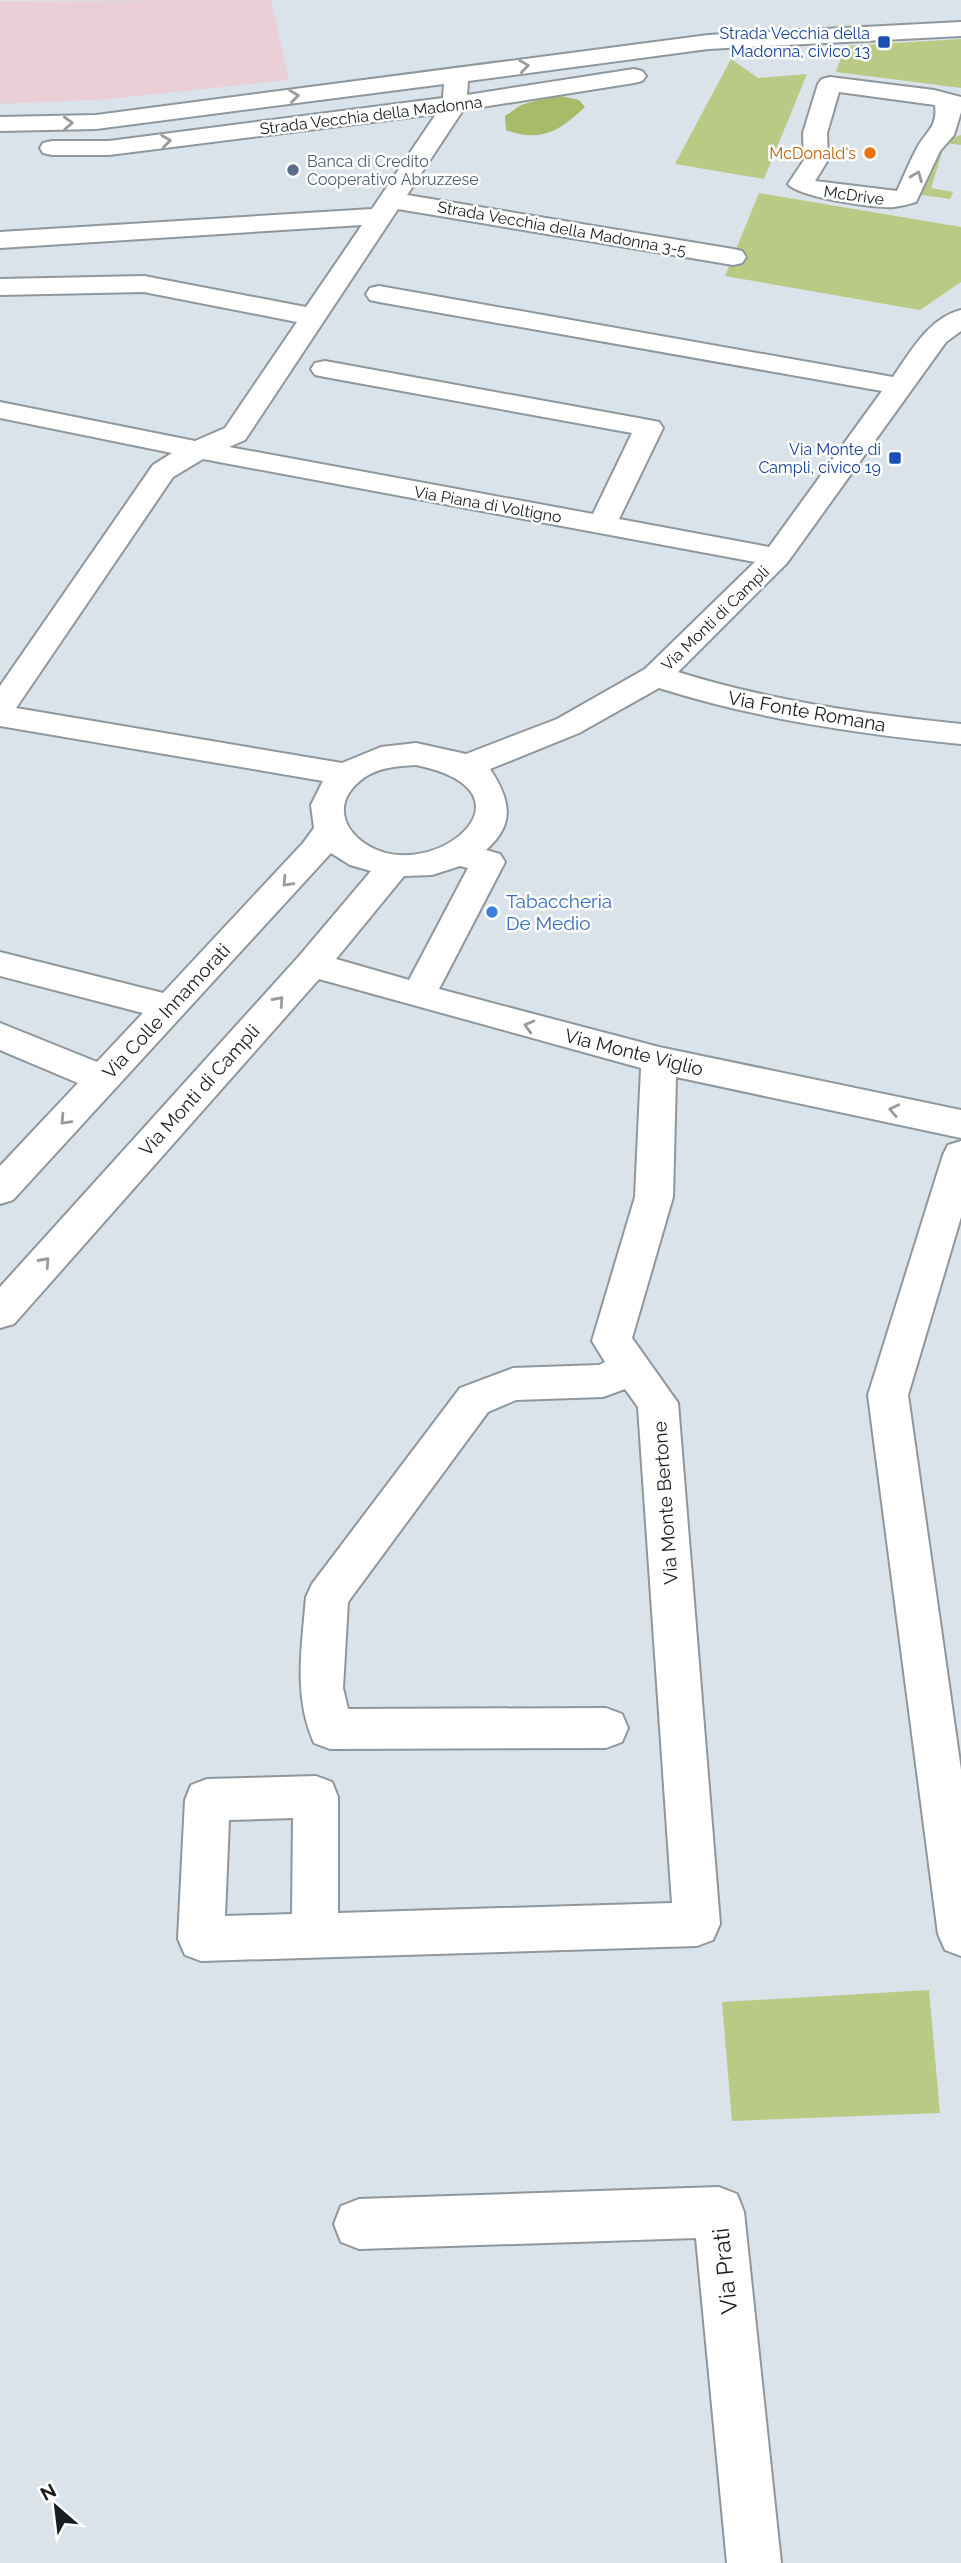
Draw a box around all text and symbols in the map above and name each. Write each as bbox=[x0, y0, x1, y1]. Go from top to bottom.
place label: Strada Vecchia della Madonna, civico 13 bbox=[719, 24, 870, 61]
marker: Strada Vecchia della Madonna, civico 13 bbox=[876, 34, 892, 50]
one-way arrow bbox=[518, 59, 530, 74]
one-way arrow bbox=[288, 89, 300, 104]
street label: Strada Vecchia della Madonna bbox=[259, 92, 483, 139]
one-way arrow bbox=[63, 115, 74, 130]
one-way arrow bbox=[160, 133, 172, 148]
place label: McDonald's bbox=[769, 144, 856, 163]
marker: McDonald's bbox=[862, 145, 878, 161]
place label: Banca di Credito Cooperativo Abruzzese bbox=[307, 152, 479, 189]
marker: Banca di Credito Cooperativo Abruzzese bbox=[285, 162, 301, 178]
one-way arrow bbox=[909, 170, 923, 182]
street label: McDrive bbox=[822, 182, 885, 209]
street label: Strada Vecchia della Madonna 3-5 bbox=[436, 197, 688, 260]
place label: Via Monte di Campli, civico 19 bbox=[758, 440, 881, 477]
marker: Via Monte di Campli, civico 19 bbox=[887, 450, 903, 466]
street label: Via Piana di Voltigno bbox=[413, 482, 563, 527]
street label: Via Monti di Campli bbox=[658, 562, 773, 675]
street label: Via Fonte Romana bbox=[726, 686, 888, 736]
one-way arrow bbox=[282, 874, 295, 887]
place label: Tabaccheria De Medio bbox=[506, 890, 612, 934]
marker: Tabaccheria De Medio bbox=[484, 904, 500, 920]
street label: Via Colle Innamorati bbox=[98, 939, 234, 1083]
one-way arrow bbox=[271, 996, 283, 1009]
street label: Via Monti di Campli bbox=[134, 1020, 264, 1160]
one-way arrow bbox=[524, 1020, 536, 1034]
street label: Via Monte Viglio bbox=[562, 1024, 706, 1080]
one-way arrow bbox=[888, 1104, 900, 1119]
one-way arrow bbox=[60, 1112, 73, 1125]
one-way arrow bbox=[37, 1257, 50, 1270]
street label: Via Monte Bertone bbox=[648, 1421, 682, 1585]
street label: Via Prati bbox=[707, 2227, 742, 2315]
north arrow bbox=[21, 2472, 91, 2542]
text: N bbox=[36, 2479, 60, 2505]

